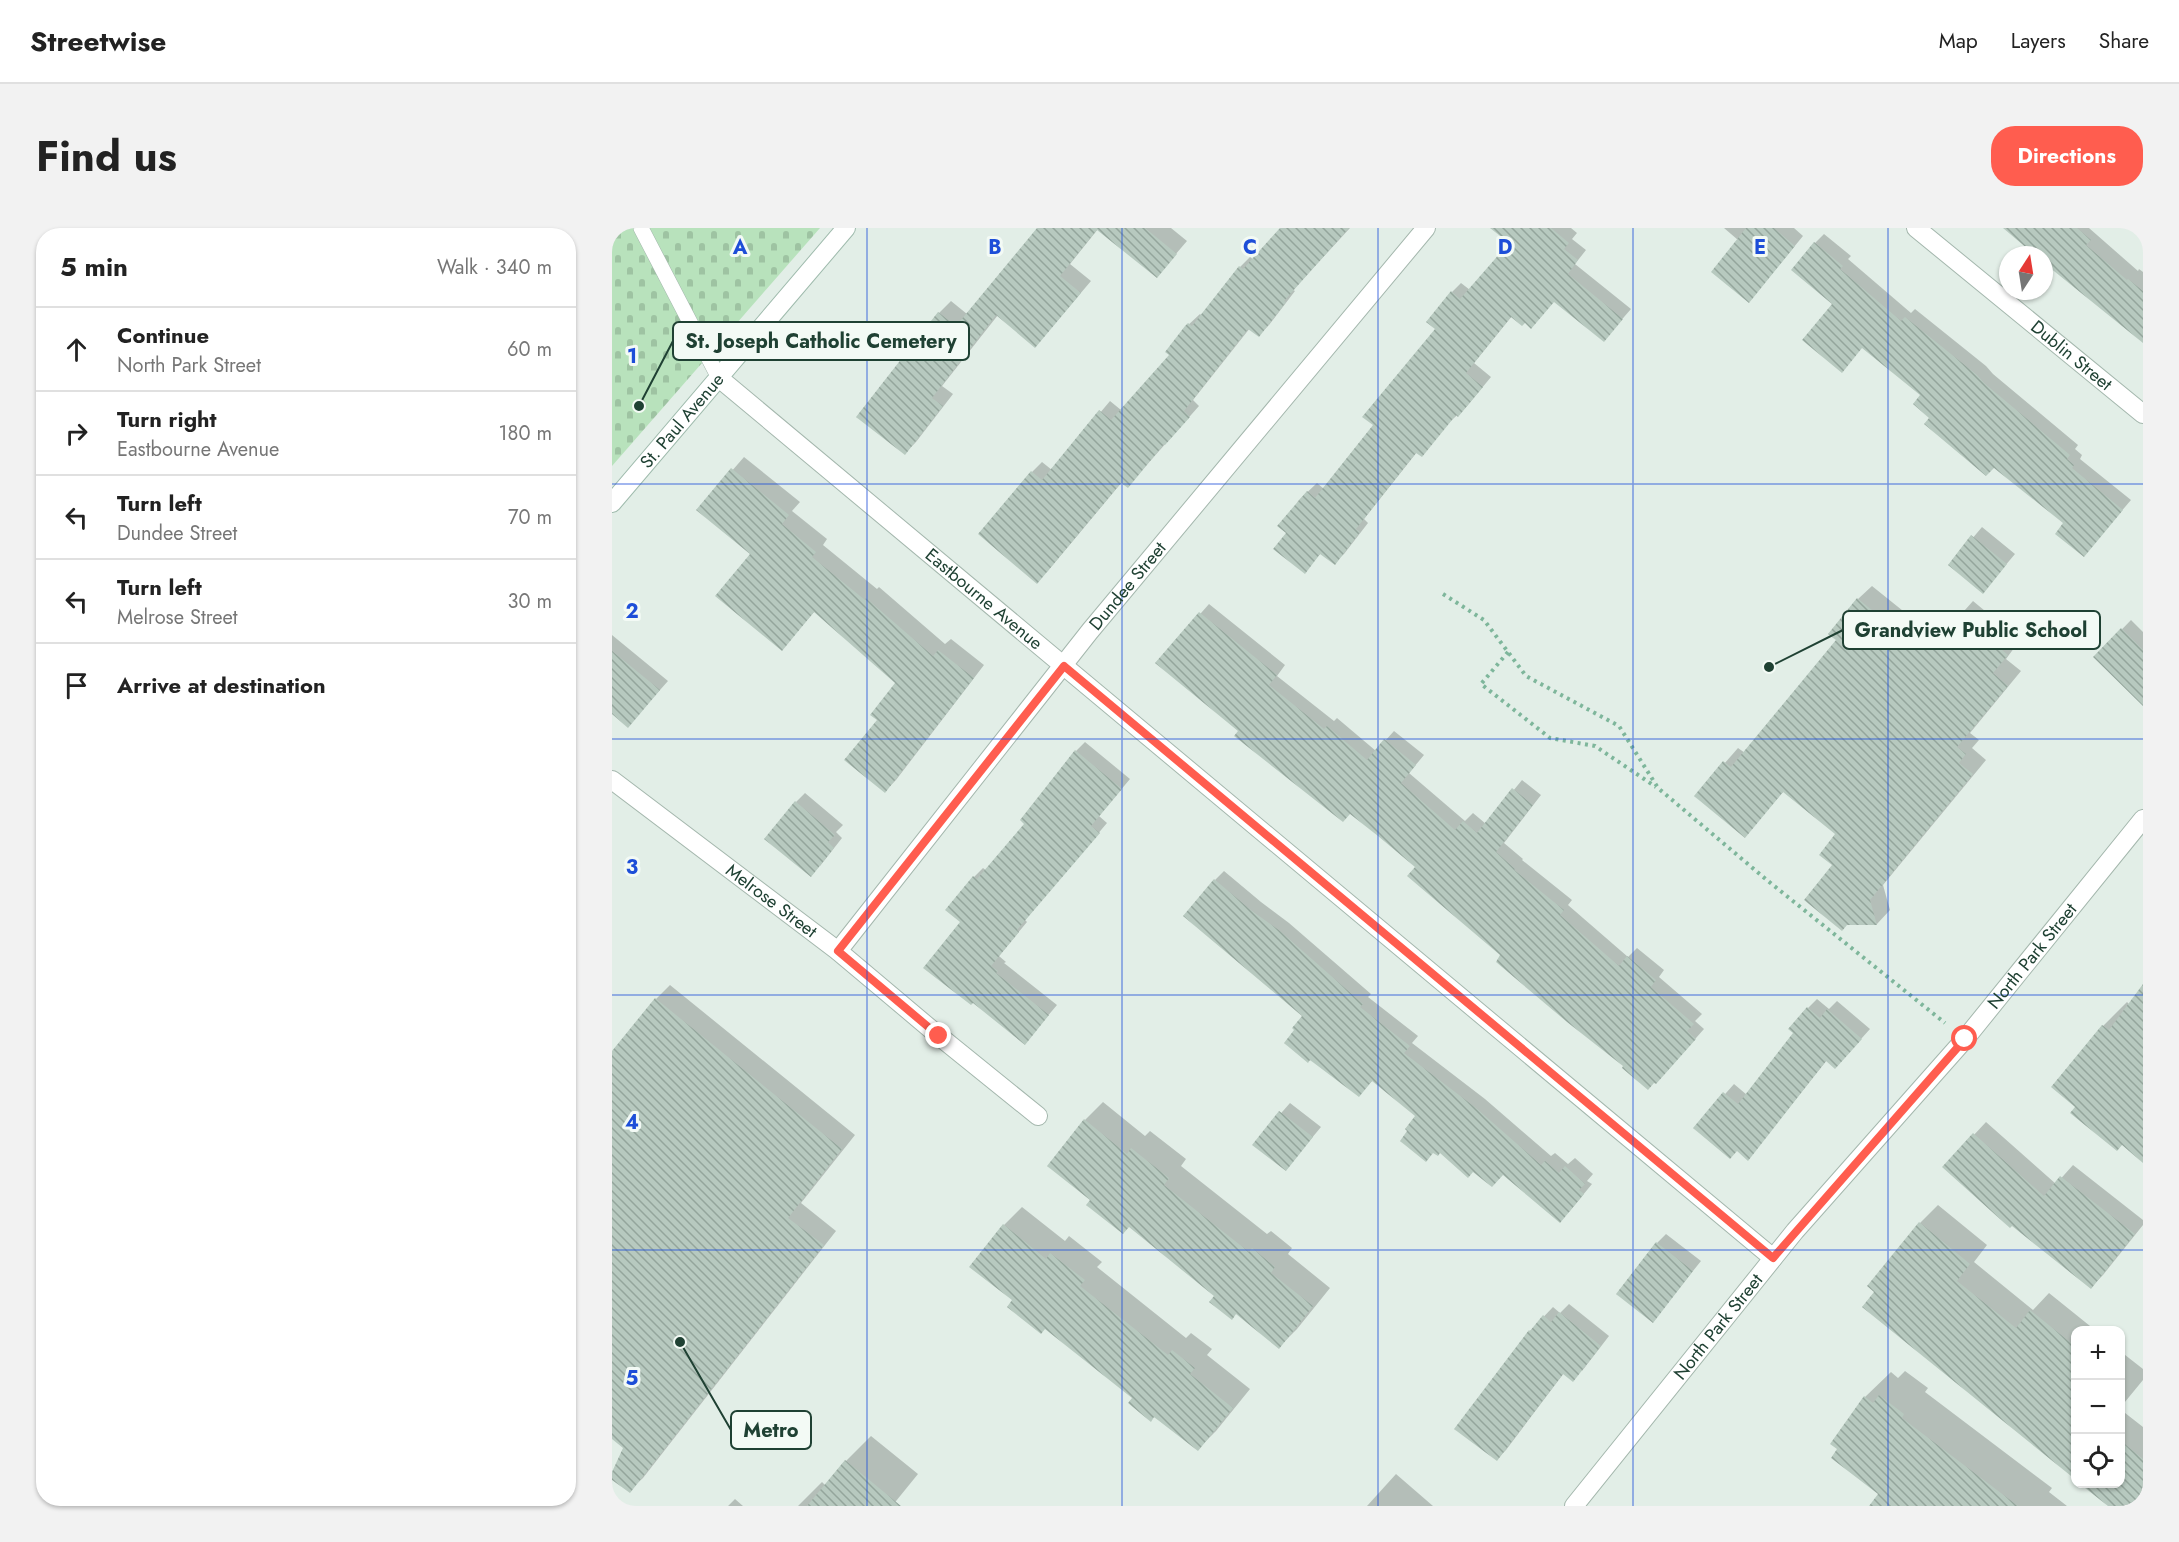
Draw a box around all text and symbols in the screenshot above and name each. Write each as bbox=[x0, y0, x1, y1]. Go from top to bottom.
text: Streetwise bbox=[30, 21, 166, 62]
text: Map bbox=[1939, 26, 1978, 56]
text: Layers bbox=[2011, 26, 2066, 56]
text: Share bbox=[2099, 26, 2149, 56]
text: Find us bbox=[36, 126, 177, 187]
button: Directions bbox=[1991, 126, 2143, 186]
text: A bbox=[732, 233, 748, 262]
text: B bbox=[988, 233, 1002, 262]
text: C bbox=[1243, 233, 1257, 262]
text: D bbox=[1498, 233, 1512, 262]
text: E bbox=[1754, 233, 1766, 262]
north arrow bbox=[1999, 246, 2053, 300]
text: 5 min bbox=[60, 248, 128, 286]
text: Walk · 340 m bbox=[437, 253, 552, 282]
street label: Dublin Street bbox=[2025, 314, 2118, 397]
text: Continue bbox=[117, 319, 209, 351]
callout: St. Joseph Catholic Cemetery bbox=[673, 322, 969, 360]
text: St. Joseph Catholic Cemetery bbox=[685, 327, 957, 356]
icon: ahead bbox=[60, 333, 93, 366]
text: 60 m bbox=[507, 335, 552, 364]
text: 1 bbox=[627, 342, 637, 371]
text: North Park Street bbox=[117, 351, 261, 380]
street label: St. Paul Avenue bbox=[634, 367, 730, 474]
text: Turn right bbox=[117, 403, 217, 435]
icon: right bbox=[60, 417, 93, 450]
text: 180 m bbox=[498, 419, 552, 448]
text: Eastbourne Avenue bbox=[117, 435, 279, 464]
text: Turn left bbox=[117, 487, 202, 519]
icon: left bbox=[60, 501, 93, 534]
text: 70 m bbox=[508, 503, 552, 532]
text: Dundee Street bbox=[117, 519, 237, 548]
street label: Dundee Street bbox=[1083, 535, 1173, 636]
street label: Eastbourne Avenue bbox=[919, 542, 1048, 656]
text: Turn left bbox=[117, 571, 202, 603]
icon: left bbox=[60, 585, 93, 618]
text: 30 m bbox=[507, 587, 552, 616]
text: 2 bbox=[625, 597, 639, 626]
text: Melrose Street bbox=[117, 603, 238, 632]
callout: Grandview Public School bbox=[1843, 611, 2100, 649]
text: Grandview Public School bbox=[1854, 616, 2088, 645]
icon: arrive bbox=[60, 669, 93, 702]
text: Arrive at destination bbox=[117, 669, 326, 701]
text: 3 bbox=[626, 853, 638, 882]
street label: Melrose Street bbox=[720, 858, 823, 944]
street label: North Park Street bbox=[1981, 897, 2083, 1015]
route end bbox=[925, 1022, 951, 1048]
route start bbox=[1951, 1025, 1977, 1051]
text: 4 bbox=[625, 1108, 639, 1137]
street label: North Park Street bbox=[1667, 1268, 1769, 1385]
map controls bbox=[2071, 1326, 2125, 1488]
button: + bbox=[2071, 1326, 2125, 1380]
text: 5 bbox=[626, 1364, 639, 1393]
button: − bbox=[2071, 1380, 2125, 1434]
callout: Metro bbox=[731, 1411, 811, 1449]
text: Metro bbox=[743, 1416, 799, 1445]
button: locate bbox=[2071, 1434, 2125, 1488]

